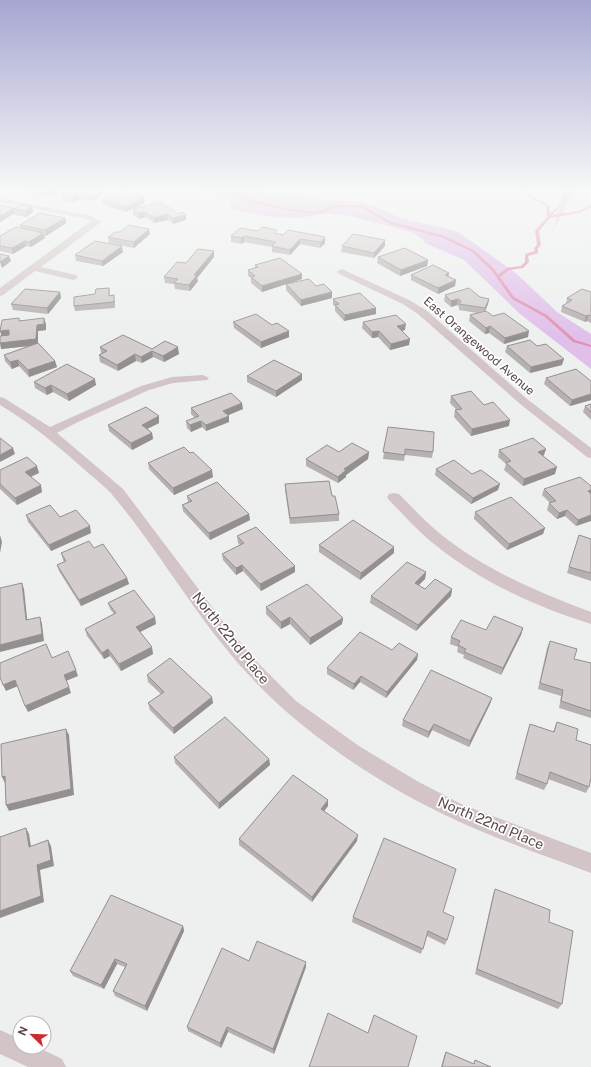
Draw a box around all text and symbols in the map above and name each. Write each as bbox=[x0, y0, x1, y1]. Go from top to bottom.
street label: East Orangewood Avenue bbox=[421, 294, 537, 398]
street label: North 22nd Place bbox=[189, 589, 273, 687]
street label: North 22nd Place bbox=[436, 793, 546, 853]
north arrow bbox=[12, 1015, 52, 1055]
text: N bbox=[16, 1025, 30, 1037]

